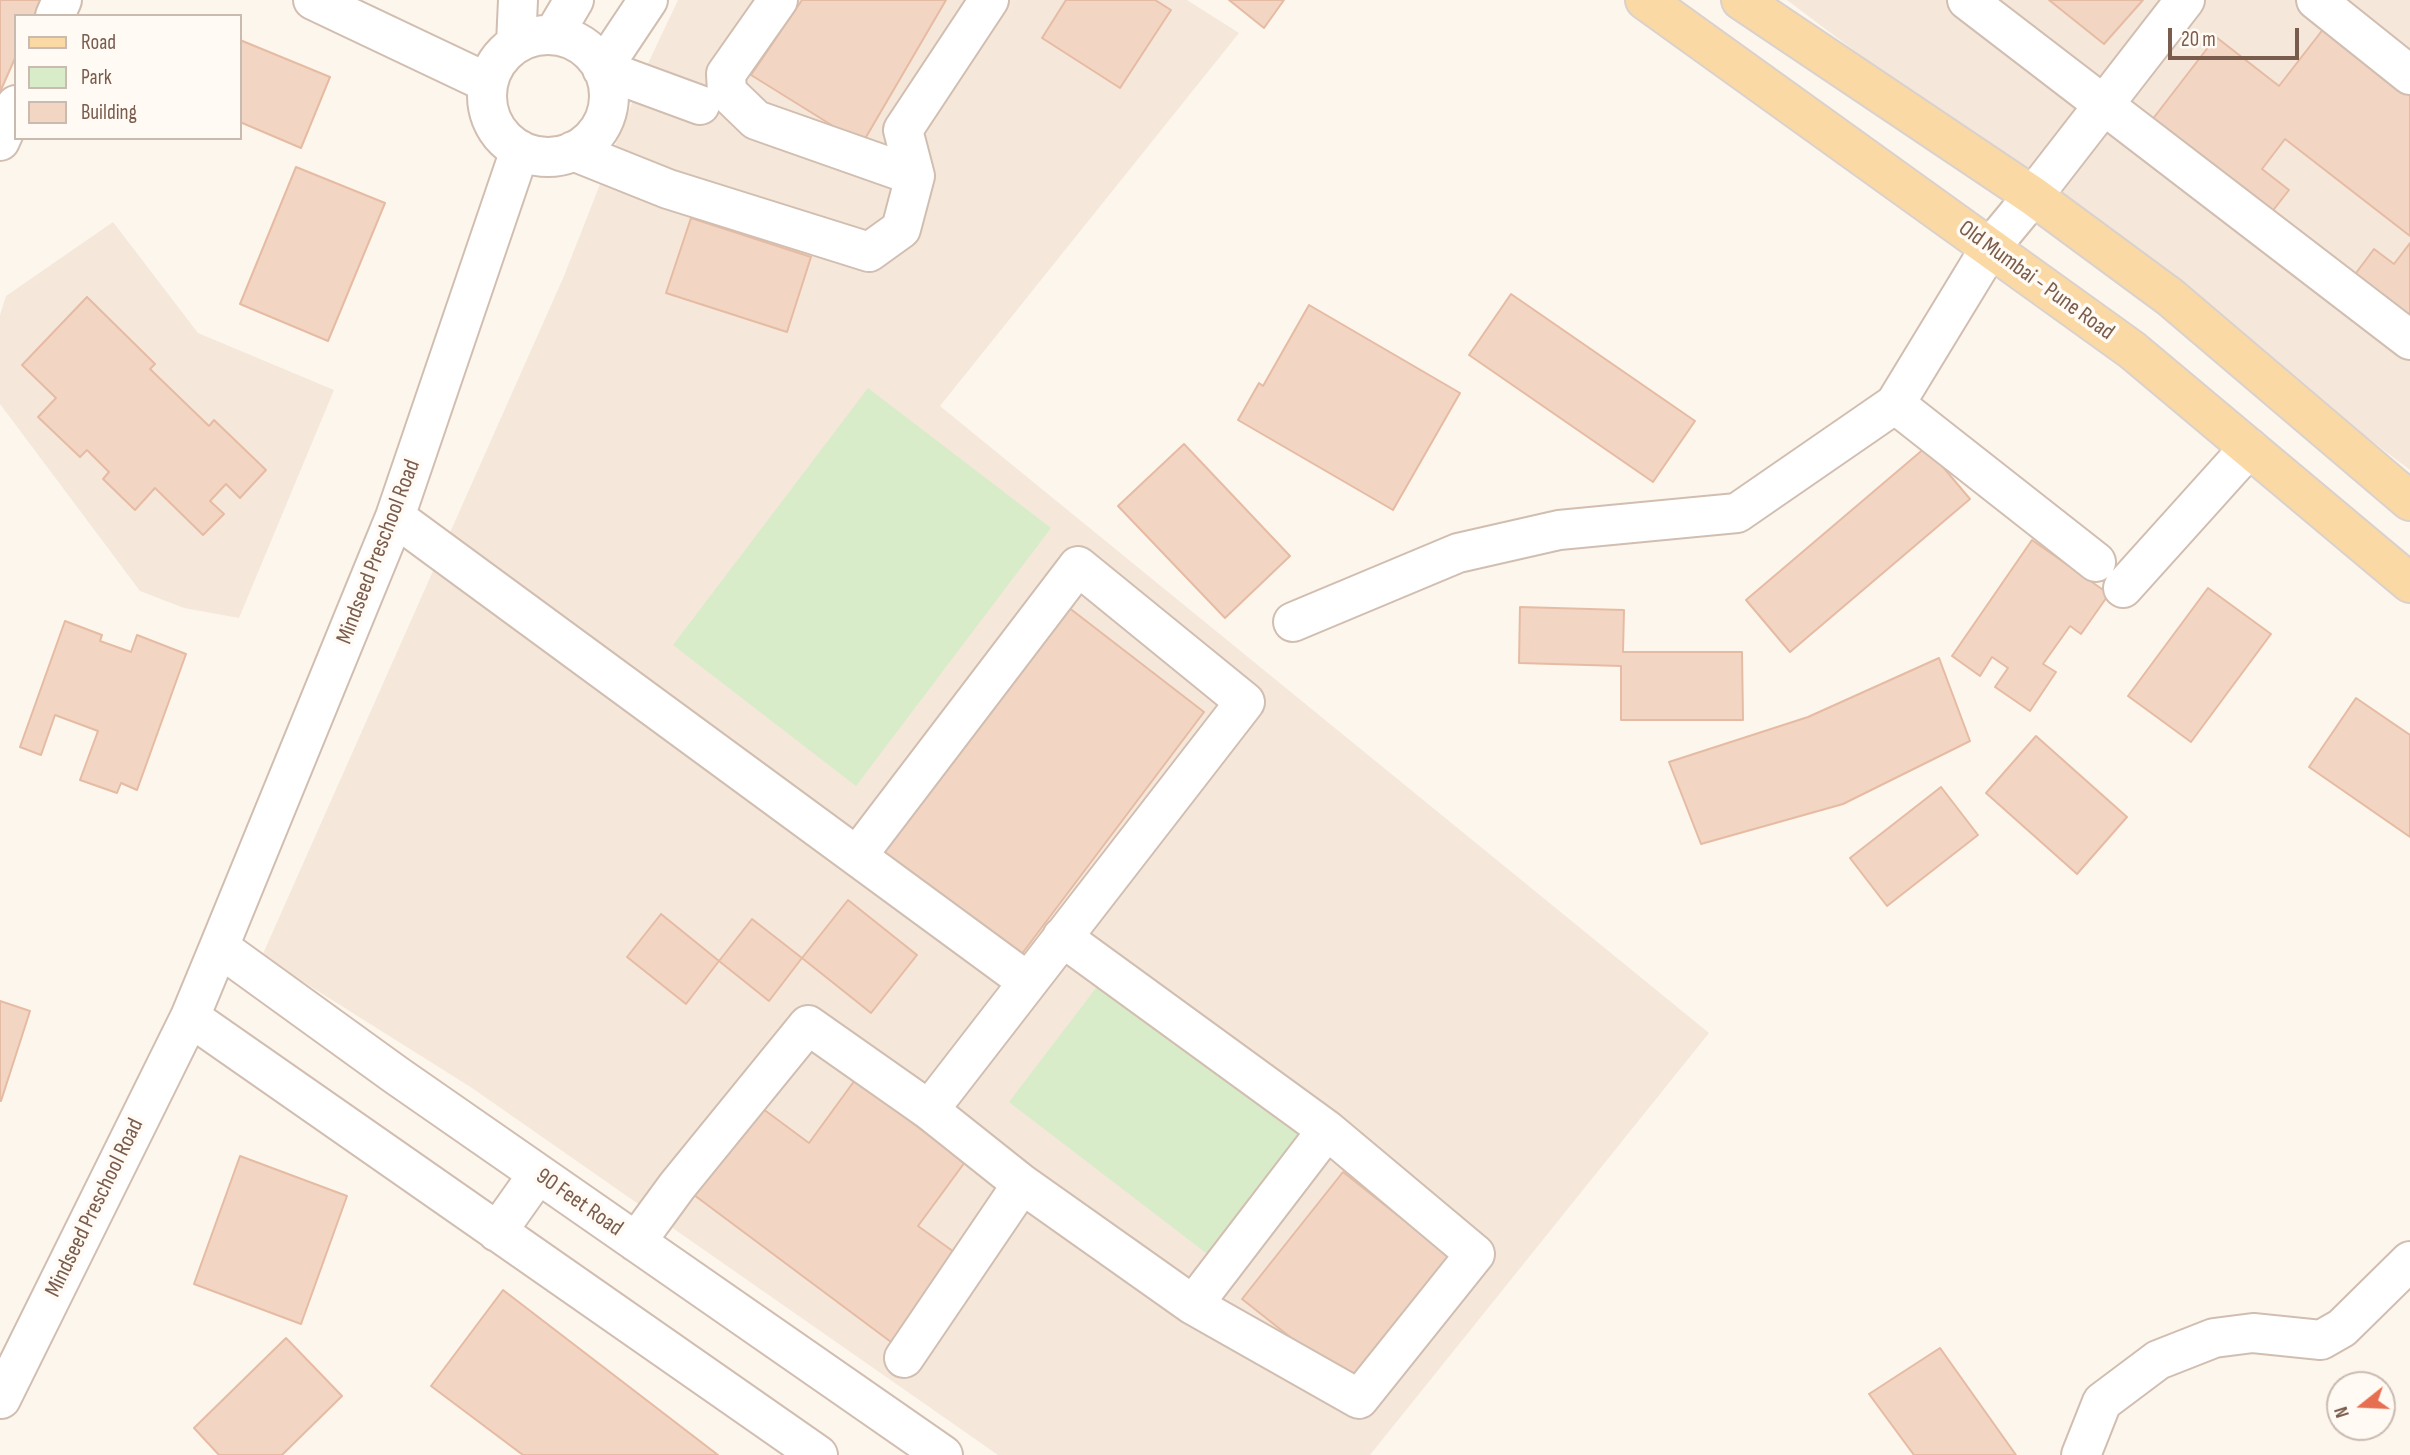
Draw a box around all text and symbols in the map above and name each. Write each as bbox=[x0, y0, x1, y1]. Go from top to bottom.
legend bbox=[14, 14, 242, 140]
scale bar bbox=[2172, 14, 2303, 58]
text: 20 m bbox=[2181, 27, 2216, 52]
text: Road bbox=[81, 30, 116, 55]
text: Park bbox=[81, 65, 112, 90]
text: Building bbox=[81, 100, 137, 125]
street label: Old Mumbai - Pune Road bbox=[1953, 215, 2119, 347]
street label: Mindseed Preschool Road bbox=[331, 456, 427, 648]
street label: Mindseed Preschool Road bbox=[40, 1114, 150, 1302]
street label: 90 Feet Road bbox=[530, 1163, 628, 1243]
north arrow bbox=[2326, 1371, 2396, 1441]
text: N bbox=[2330, 1404, 2355, 1420]

